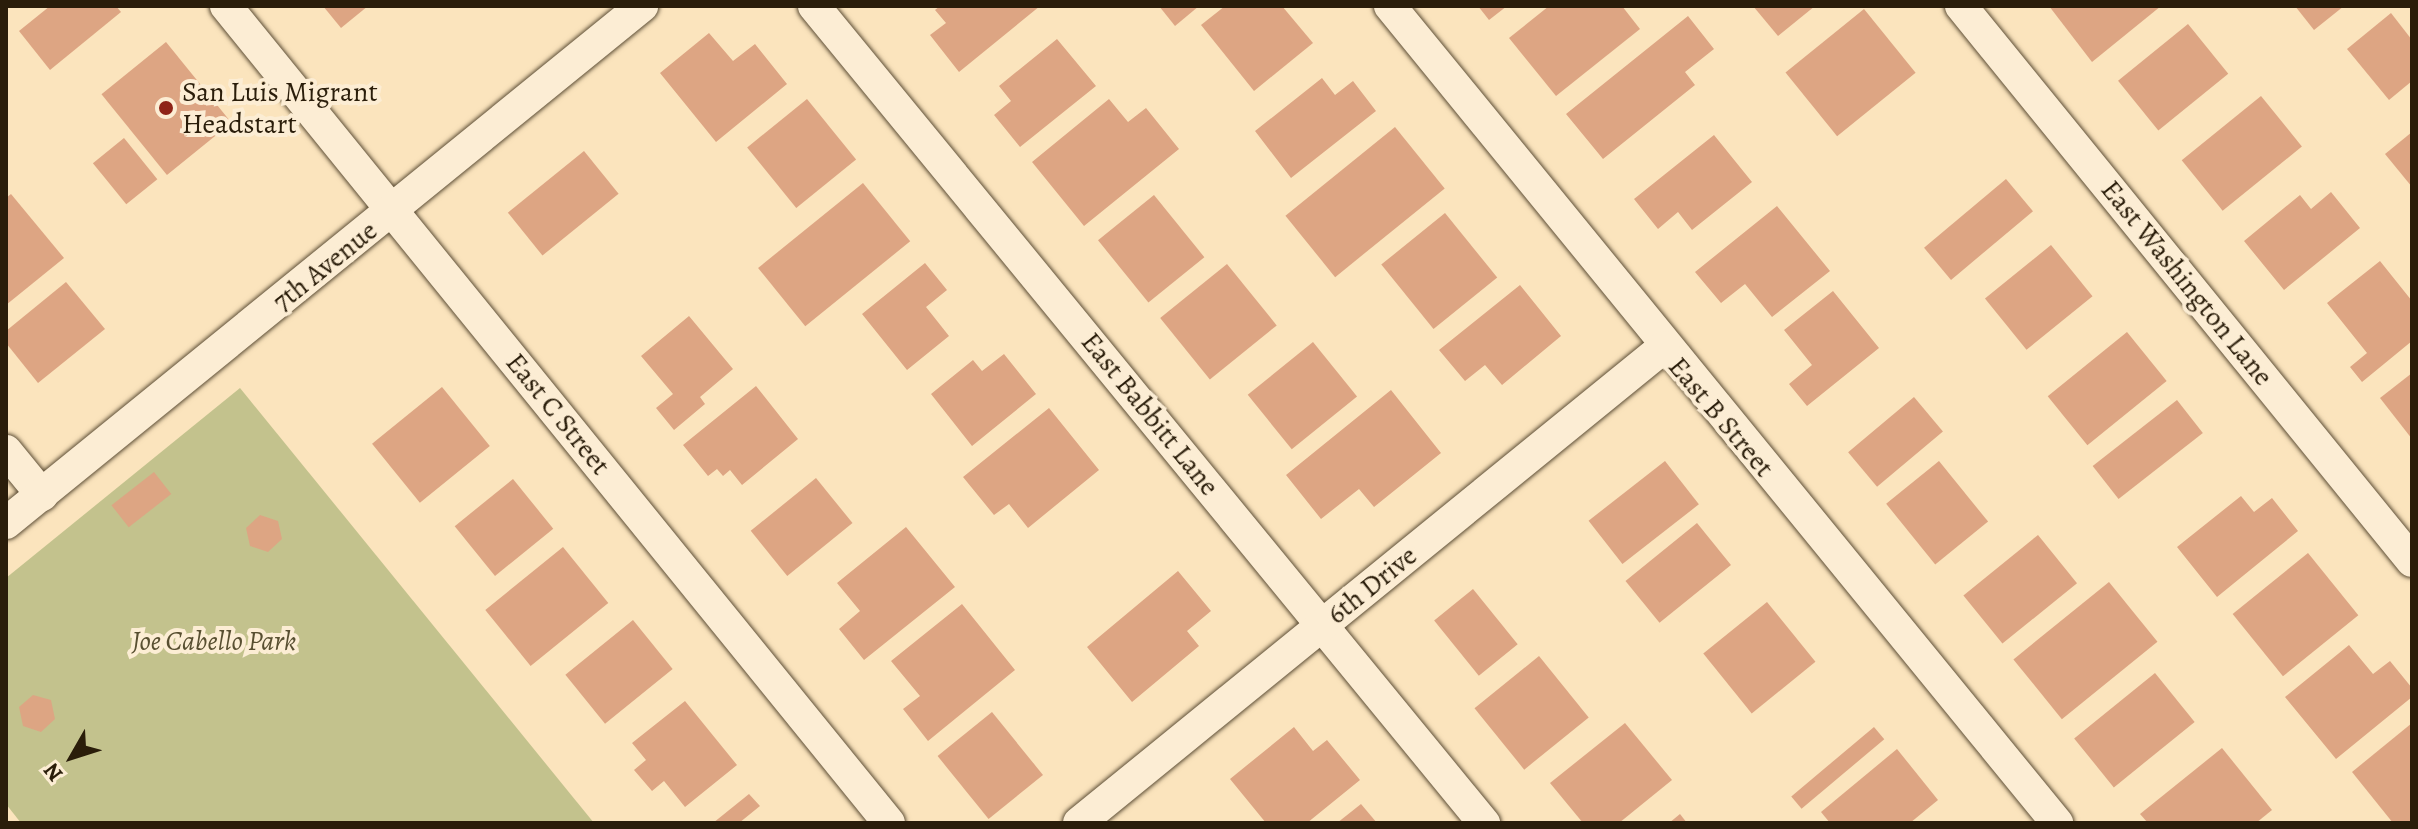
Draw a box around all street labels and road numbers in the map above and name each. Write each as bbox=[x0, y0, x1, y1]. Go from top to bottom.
street label: East Washington Lane bbox=[2094, 173, 2280, 393]
street label: 7th Avenue bbox=[266, 214, 384, 318]
street label: East Babbitt Lane bbox=[1074, 326, 1226, 502]
street label: East C Street bbox=[499, 346, 617, 482]
street label: East B Street bbox=[1661, 350, 1781, 484]
street label: 6th Drive bbox=[1320, 539, 1424, 631]

